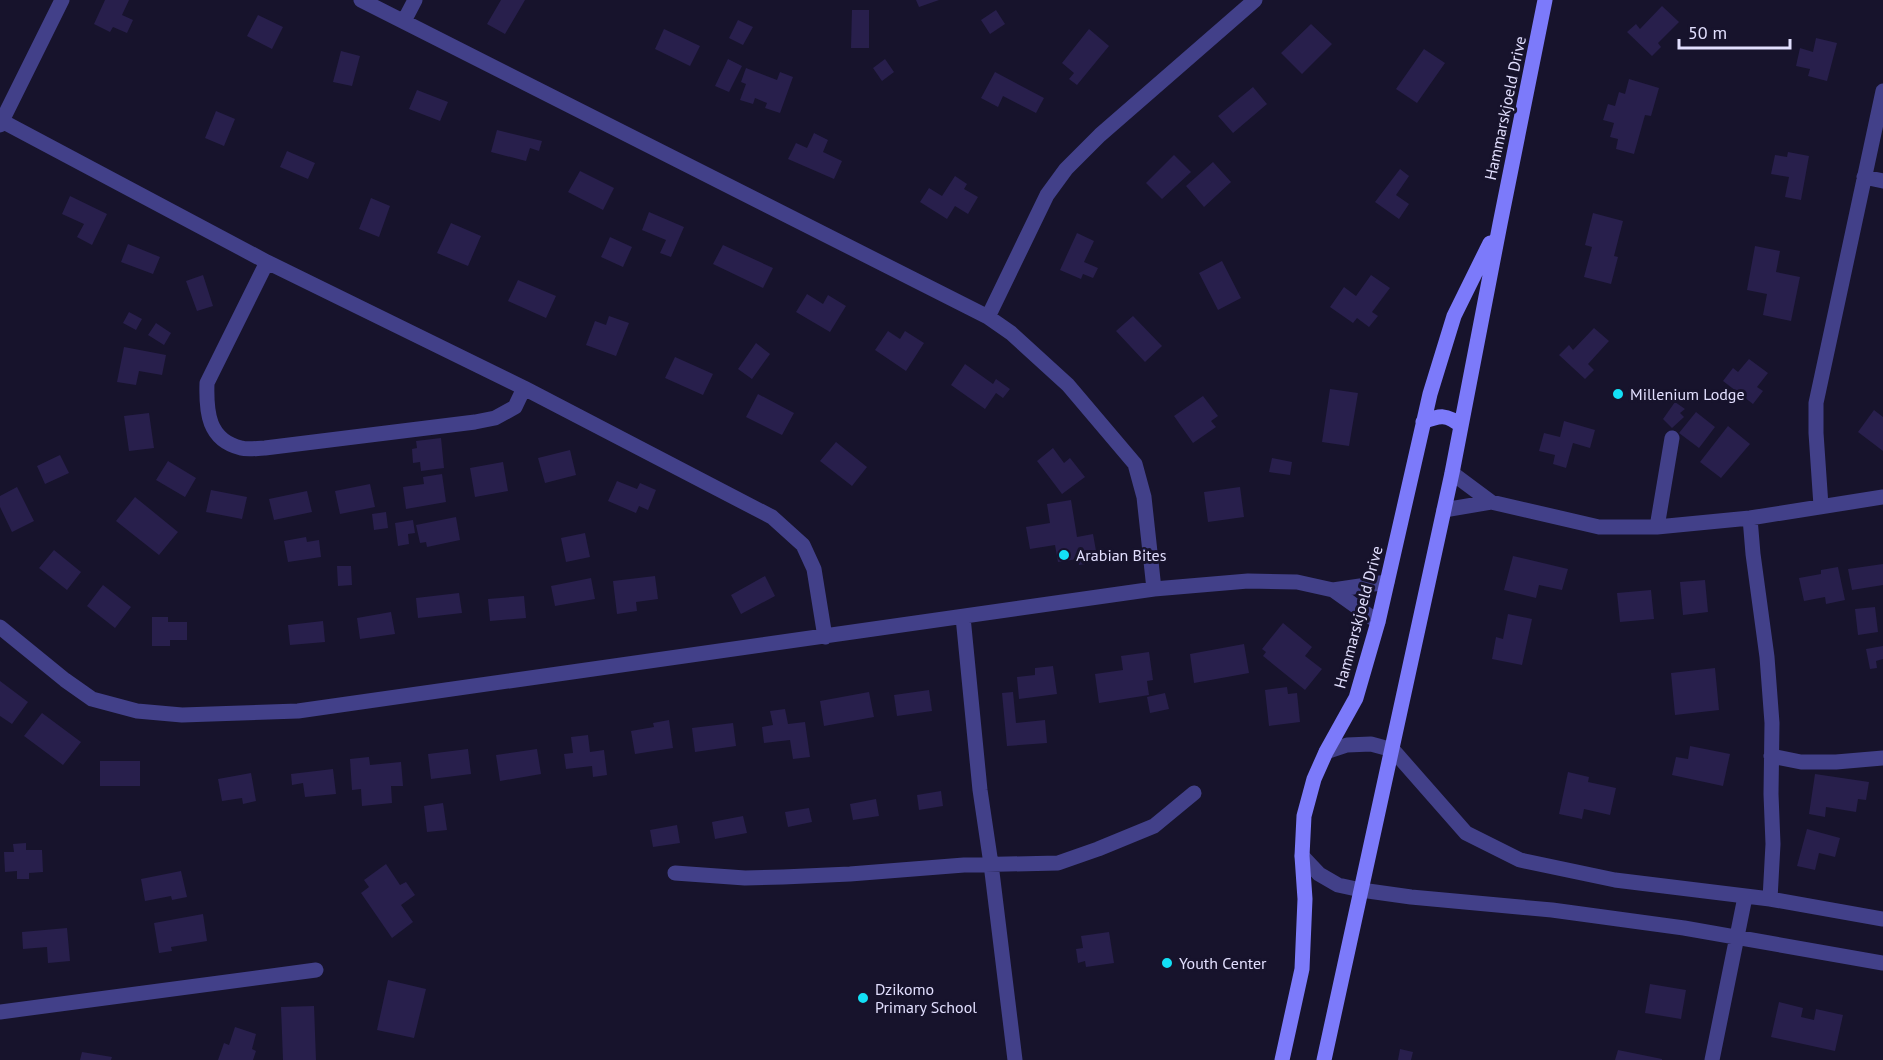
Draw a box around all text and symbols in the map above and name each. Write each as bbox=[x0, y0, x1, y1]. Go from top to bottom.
scale bar bbox=[1679, 12, 1790, 50]
text: 50 m bbox=[1688, 21, 1727, 44]
street label: Hammarskjoeld Drive bbox=[1480, 34, 1530, 182]
place label: Millenium Lodge bbox=[1630, 384, 1745, 404]
marker: Millenium Lodge bbox=[1611, 387, 1625, 401]
street label: Hammarskjoeld Drive bbox=[1329, 543, 1387, 691]
place label: Arabian Bites bbox=[1076, 545, 1167, 565]
marker: Arabian Bites bbox=[1057, 548, 1071, 562]
place label: Youth Center bbox=[1179, 953, 1267, 973]
marker: Youth Center bbox=[1160, 956, 1174, 970]
place label: Dzikomo Primary School bbox=[875, 979, 977, 1017]
marker: Dzikomo Primary School bbox=[856, 991, 870, 1005]

